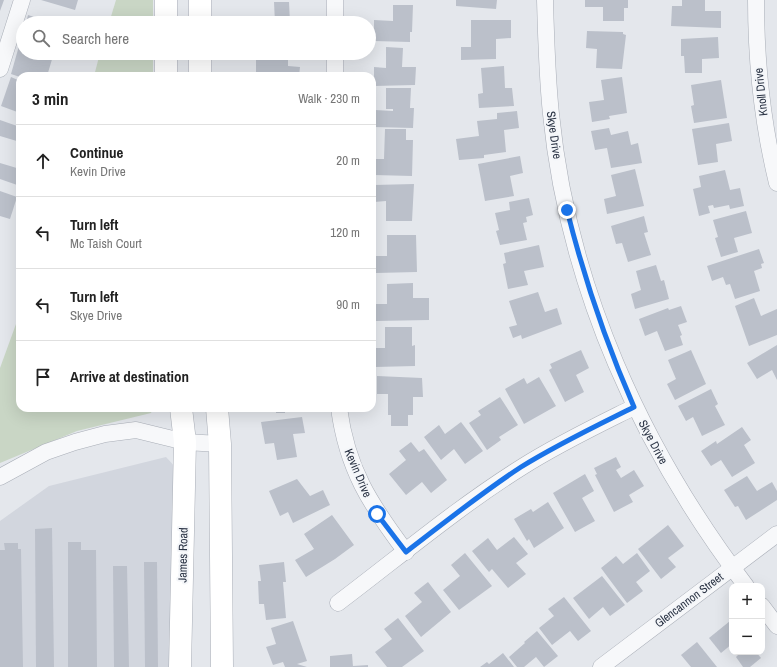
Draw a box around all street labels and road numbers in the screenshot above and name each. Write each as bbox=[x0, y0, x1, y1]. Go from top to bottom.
street label: Knoll Drive bbox=[751, 67, 771, 117]
street label: Skye Drive bbox=[543, 110, 565, 160]
street label: Skye Drive bbox=[635, 417, 671, 467]
street label: Kevin Drive bbox=[341, 446, 375, 500]
street label: James Road bbox=[175, 527, 191, 583]
street label: Glencannon Street bbox=[651, 569, 727, 631]

